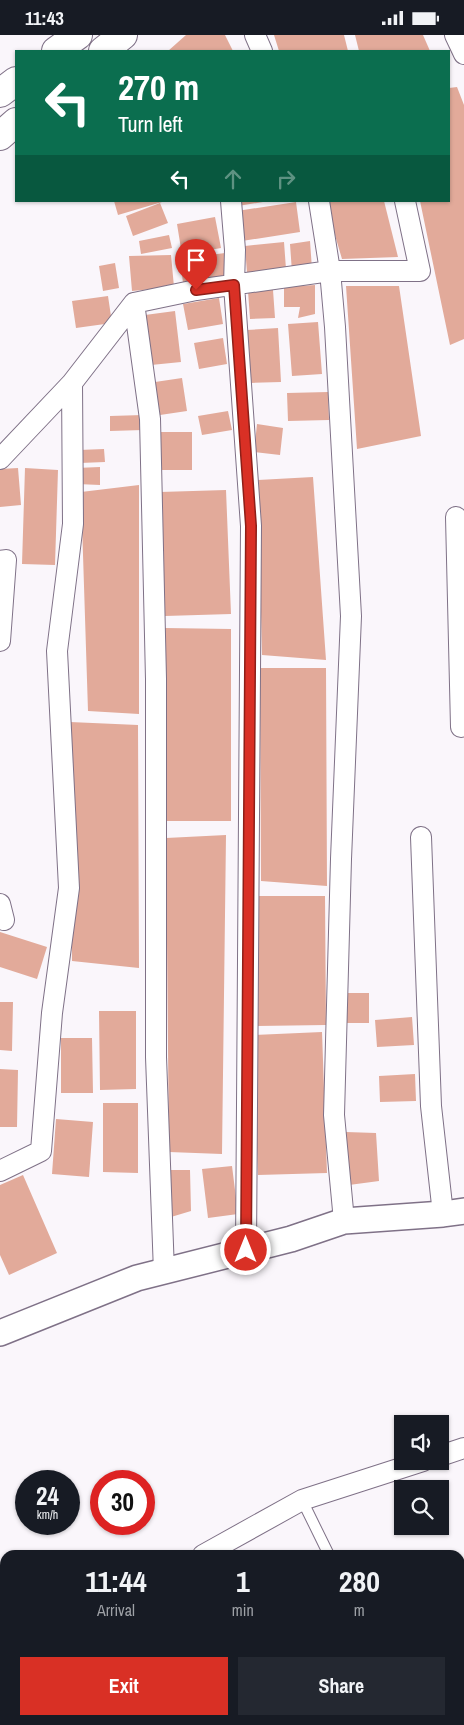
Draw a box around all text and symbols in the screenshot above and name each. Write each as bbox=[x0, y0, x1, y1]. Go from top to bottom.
text: 11:43 bbox=[25, 5, 64, 31]
text: 270 m bbox=[118, 64, 199, 111]
icon: left bbox=[35, 70, 100, 135]
text: Turn left bbox=[118, 109, 183, 139]
icon: left bbox=[166, 165, 194, 193]
icon: ahead bbox=[219, 165, 247, 193]
icon: right bbox=[272, 165, 300, 193]
pin bbox=[175, 239, 217, 290]
icon: arrive bbox=[182, 246, 210, 274]
position arrow bbox=[219, 1223, 271, 1275]
map controls bbox=[394, 1415, 449, 1535]
button: sound bbox=[394, 1415, 449, 1470]
speed limit sign: 30 bbox=[90, 1470, 155, 1535]
text: 24 bbox=[36, 1479, 59, 1513]
button: search bbox=[394, 1480, 449, 1535]
text: km/h bbox=[37, 1507, 58, 1523]
text: 11:44 bbox=[85, 1561, 147, 1601]
text: 1 bbox=[236, 1561, 250, 1601]
text: 280 bbox=[339, 1561, 380, 1601]
text: Arrival bbox=[97, 1599, 135, 1621]
text: min bbox=[232, 1599, 254, 1621]
text: m bbox=[354, 1599, 365, 1621]
button: Exit bbox=[20, 1657, 228, 1715]
button: Share bbox=[238, 1657, 445, 1715]

